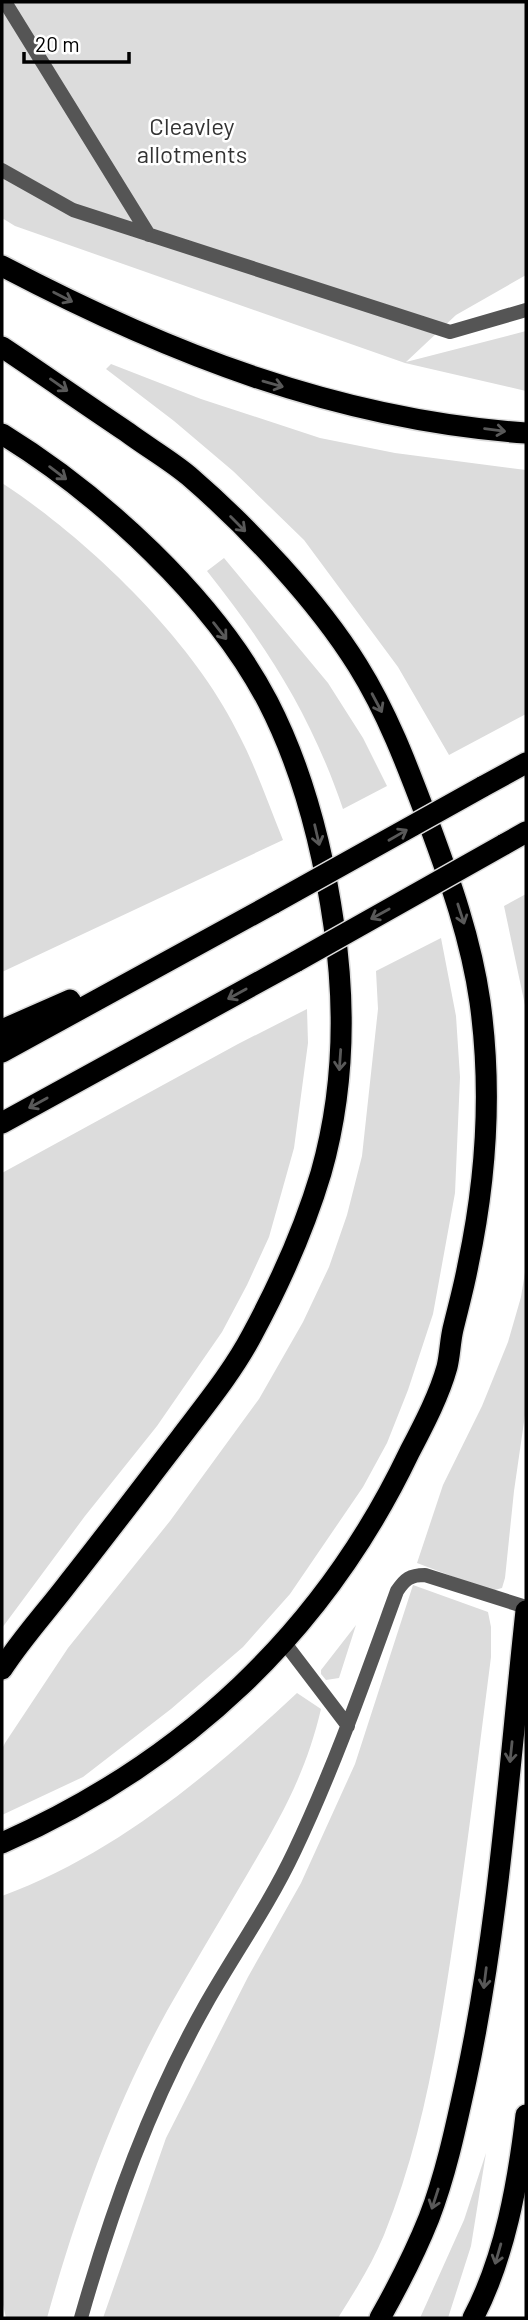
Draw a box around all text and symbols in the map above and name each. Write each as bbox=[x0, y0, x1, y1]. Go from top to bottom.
scale bar bbox=[24, 21, 130, 65]
text: 20 m bbox=[35, 31, 80, 56]
park label: Cleavley allotments bbox=[137, 111, 247, 168]
one-way arrow bbox=[52, 291, 72, 305]
one-way arrow bbox=[49, 378, 68, 392]
one-way arrow bbox=[261, 378, 283, 391]
one-way arrow bbox=[483, 423, 506, 436]
one-way arrow bbox=[48, 465, 67, 480]
one-way arrow bbox=[230, 515, 247, 532]
one-way arrow bbox=[213, 622, 228, 640]
one-way arrow bbox=[370, 692, 384, 712]
one-way arrow bbox=[310, 823, 324, 846]
one-way arrow bbox=[387, 828, 408, 841]
one-way arrow bbox=[455, 903, 468, 925]
one-way arrow bbox=[370, 907, 390, 921]
one-way arrow bbox=[228, 987, 248, 1001]
one-way arrow bbox=[334, 1048, 347, 1071]
one-way arrow bbox=[28, 1097, 49, 1110]
one-way arrow bbox=[504, 1740, 517, 1763]
one-way arrow bbox=[479, 1966, 492, 1989]
one-way arrow bbox=[428, 2188, 441, 2210]
one-way arrow bbox=[490, 2243, 503, 2265]

